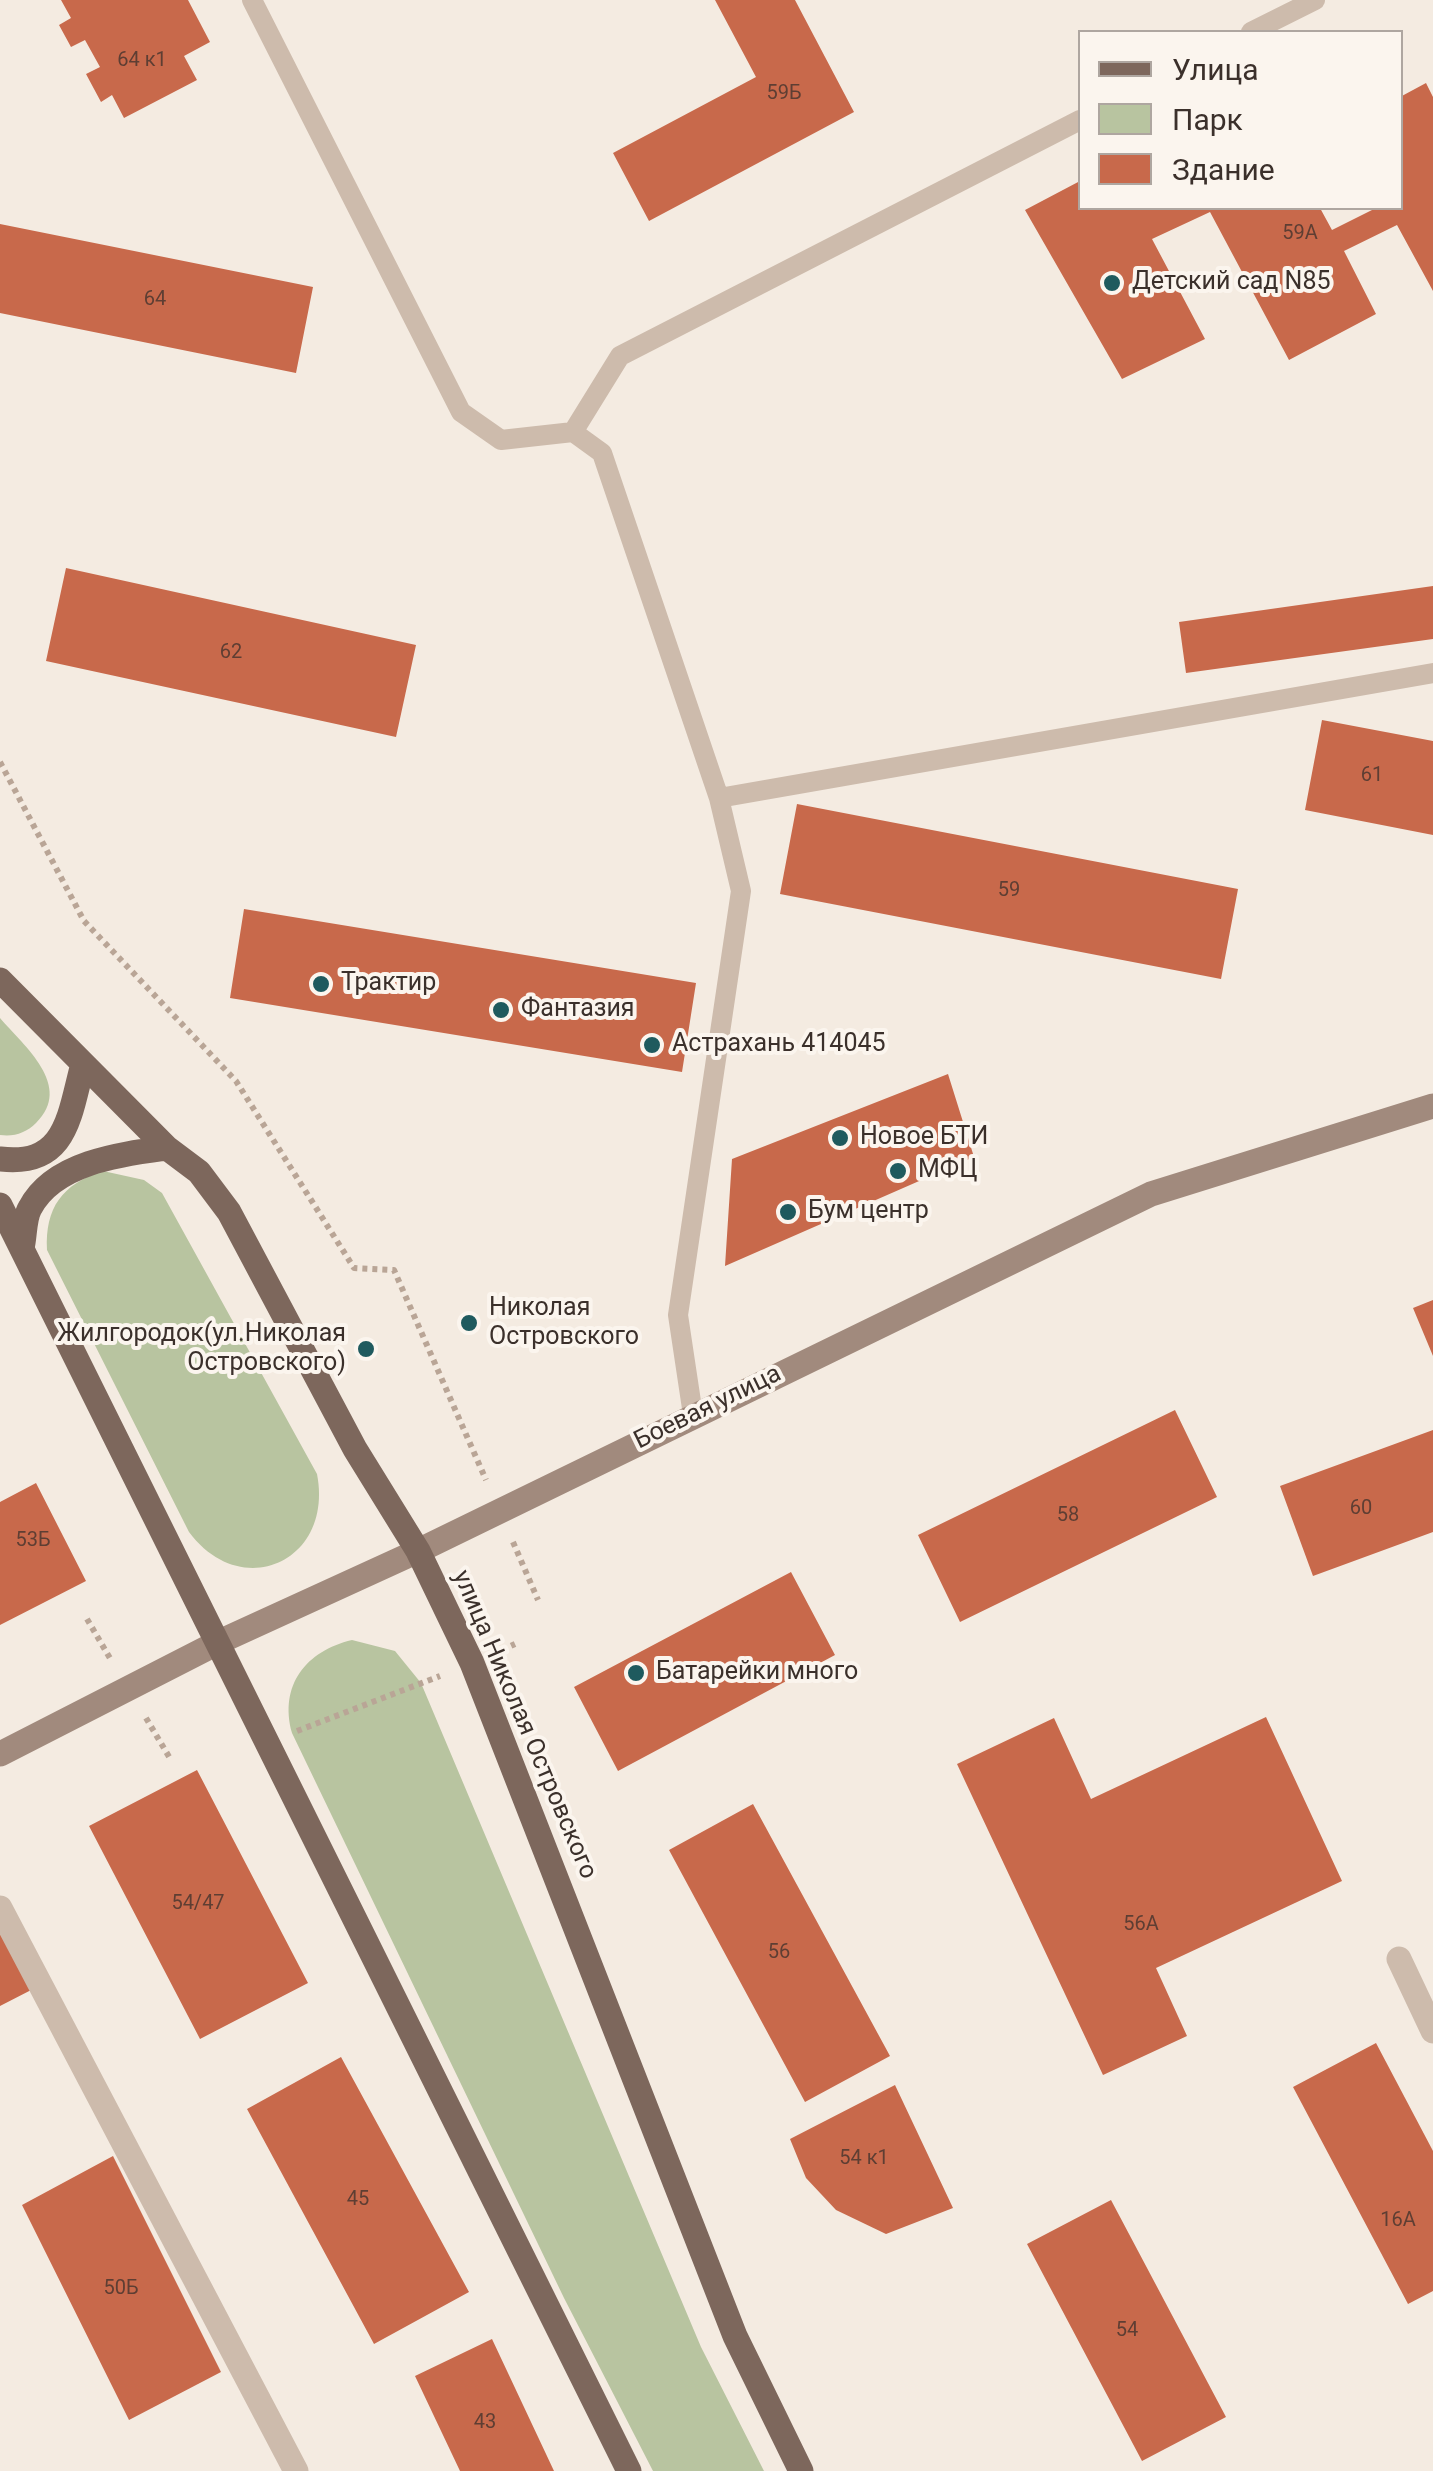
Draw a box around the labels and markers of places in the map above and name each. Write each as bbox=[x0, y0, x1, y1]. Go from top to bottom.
place label: Детский сад N85 bbox=[1132, 268, 1331, 298]
marker: Детский сад N85 bbox=[1101, 272, 1123, 294]
place label: Трактир bbox=[341, 969, 436, 999]
marker: Трактир bbox=[310, 973, 332, 995]
place label: Фантазия bbox=[521, 995, 635, 1025]
marker: Фантазия bbox=[490, 999, 512, 1021]
place label: Астрахань 414045 bbox=[672, 1030, 886, 1060]
marker: Астрахань 414045 bbox=[641, 1034, 663, 1056]
place label: Новое БТИ bbox=[860, 1123, 988, 1153]
marker: Новое БТИ bbox=[829, 1127, 851, 1149]
place label: МФЦ bbox=[918, 1156, 977, 1186]
marker: МФЦ bbox=[887, 1160, 909, 1182]
place label: Бум центр bbox=[808, 1197, 929, 1227]
marker: Бум центр bbox=[777, 1201, 799, 1223]
place label: Николая Островского bbox=[489, 1294, 639, 1353]
marker: Николая Островского bbox=[458, 1312, 480, 1334]
place label: Жилгородок(ул.Николая Островского) bbox=[57, 1320, 346, 1379]
marker: Жилгородок(ул.Николая Островского) bbox=[355, 1338, 377, 1360]
place label: Батарейки много bbox=[656, 1658, 858, 1688]
marker: Батарейки много bbox=[625, 1662, 647, 1684]

